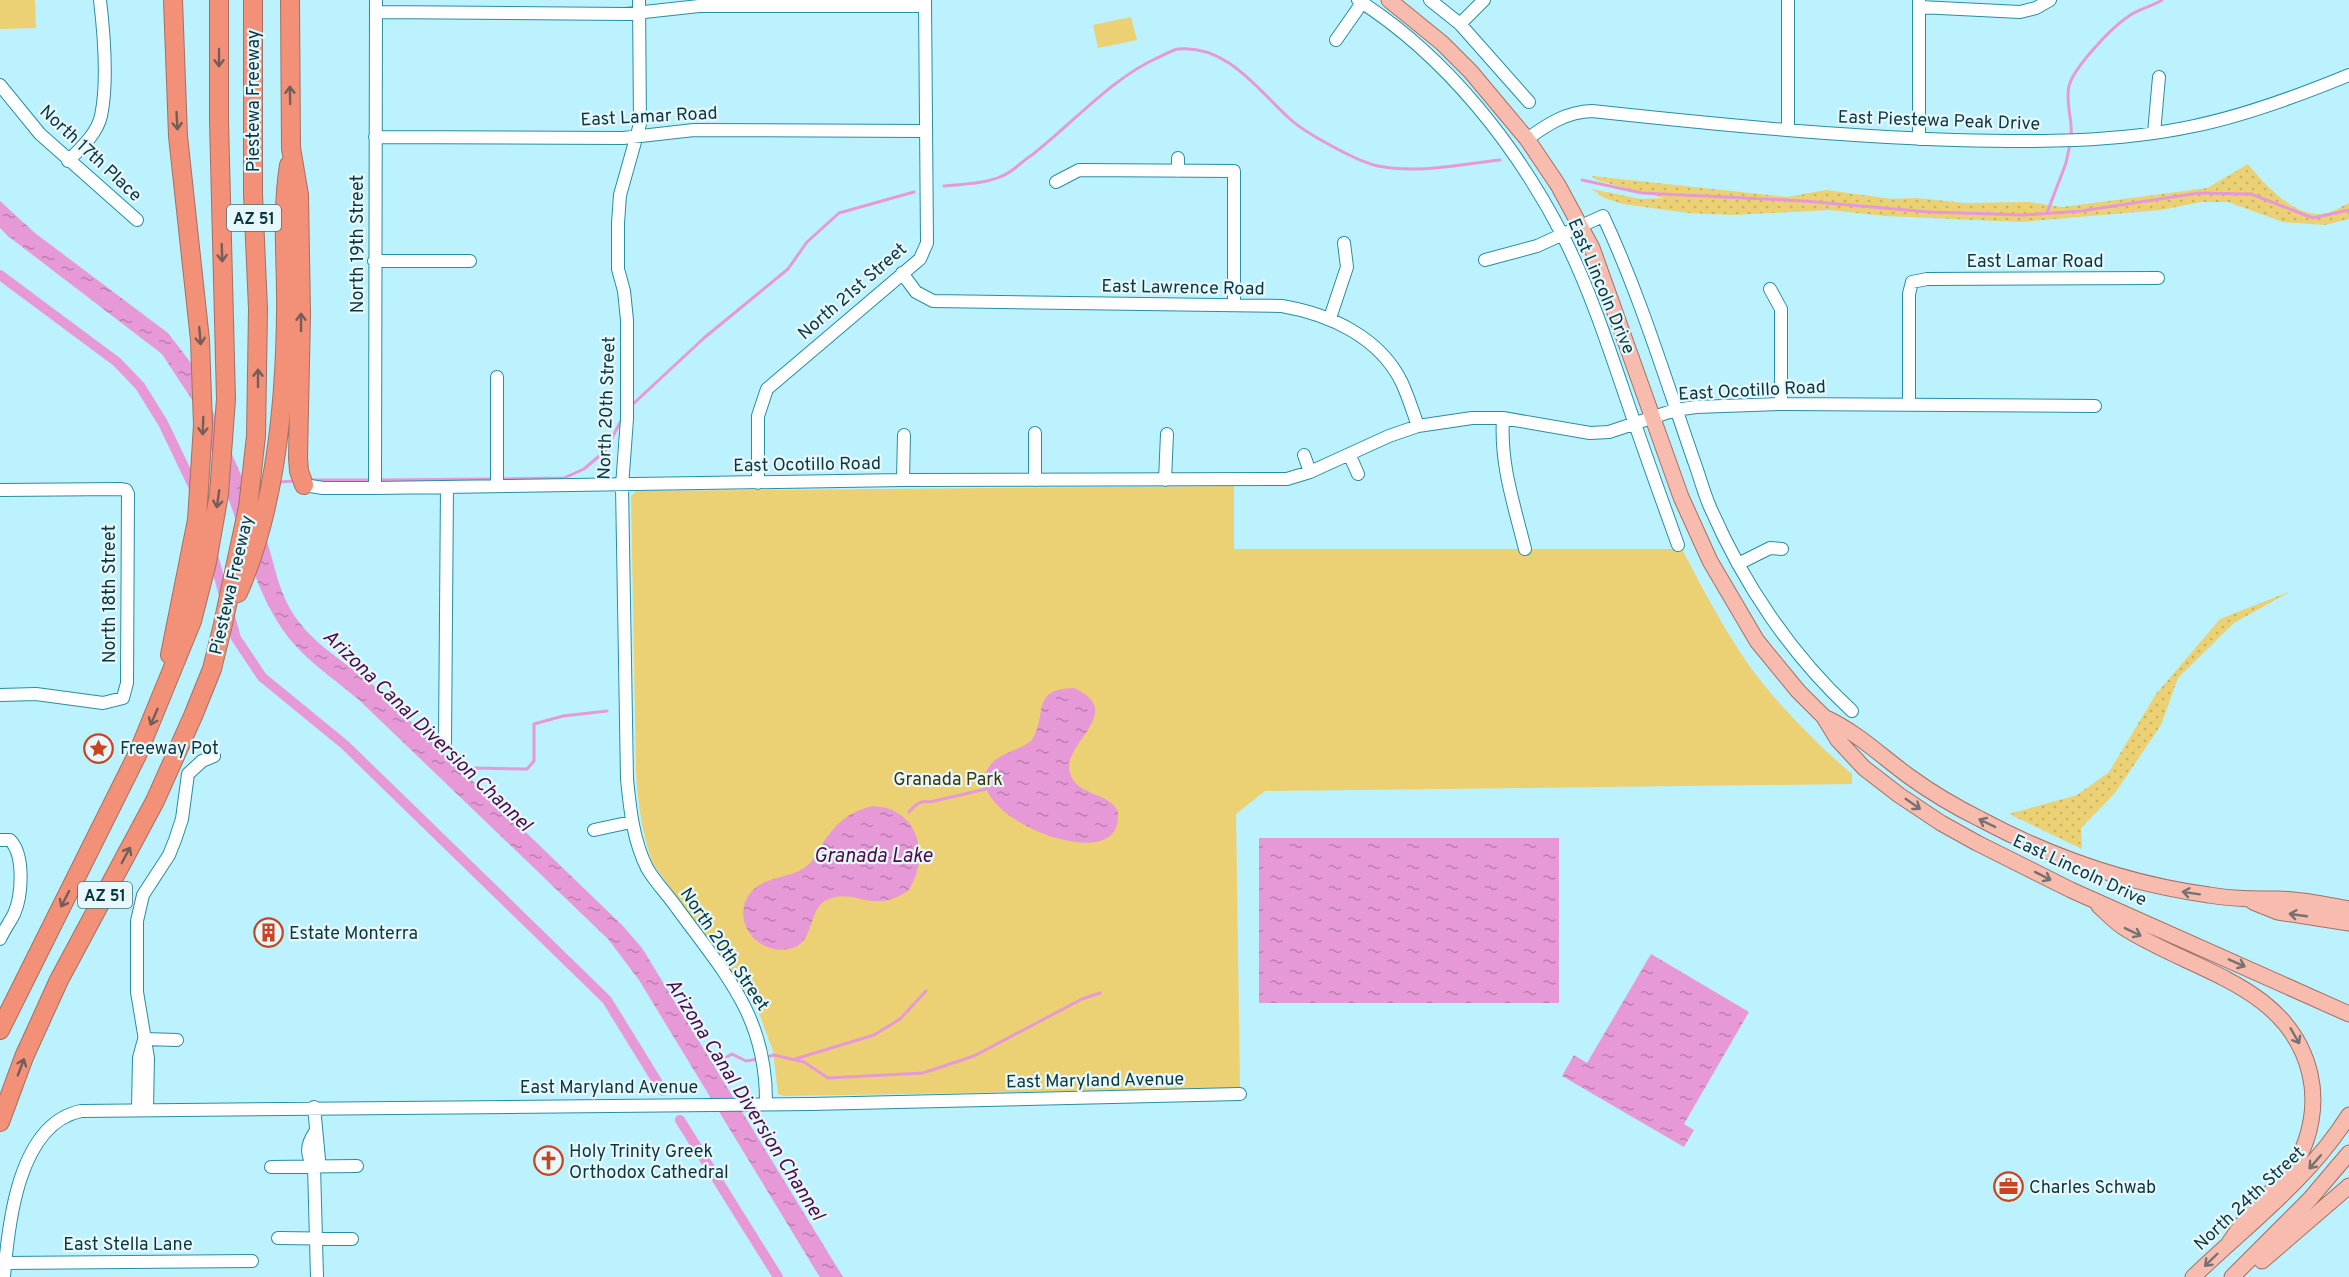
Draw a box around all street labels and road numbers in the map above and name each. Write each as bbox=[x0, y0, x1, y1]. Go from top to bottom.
street label: Piestewa Freeway bbox=[243, 30, 266, 172]
street label: North 17th Place bbox=[34, 101, 146, 207]
street label: East Lamar Road bbox=[580, 102, 718, 133]
street label: East Piestewa Peak Drive bbox=[1837, 106, 2041, 137]
street label: North 19th Street bbox=[347, 175, 370, 313]
road number: AZ 51 bbox=[227, 205, 281, 231]
street label: East Lincoln Drive bbox=[1562, 215, 1640, 358]
street label: North 21st Street bbox=[794, 238, 912, 346]
street label: East Lamar Road bbox=[1966, 251, 2104, 274]
street label: East Lawrence Road bbox=[1101, 276, 1265, 301]
street label: North 20th Street bbox=[593, 336, 622, 480]
street label: East Ocotillo Road bbox=[1678, 376, 1826, 407]
street label: East Ocotillo Road bbox=[733, 453, 881, 478]
street label: Piestewa Freeway bbox=[205, 513, 260, 657]
street label: North 18th Street bbox=[99, 525, 122, 663]
street label: East Lincoln Drive bbox=[2009, 830, 2150, 913]
road number: AZ 51 bbox=[78, 882, 132, 908]
street label: North 20th Street bbox=[674, 884, 773, 1016]
street label: East Maryland Avenue bbox=[1006, 1068, 1184, 1095]
street label: East Maryland Avenue bbox=[520, 1077, 698, 1100]
street label: North 24th Street bbox=[2190, 1142, 2310, 1256]
street label: East Stella Lane bbox=[63, 1234, 193, 1257]

